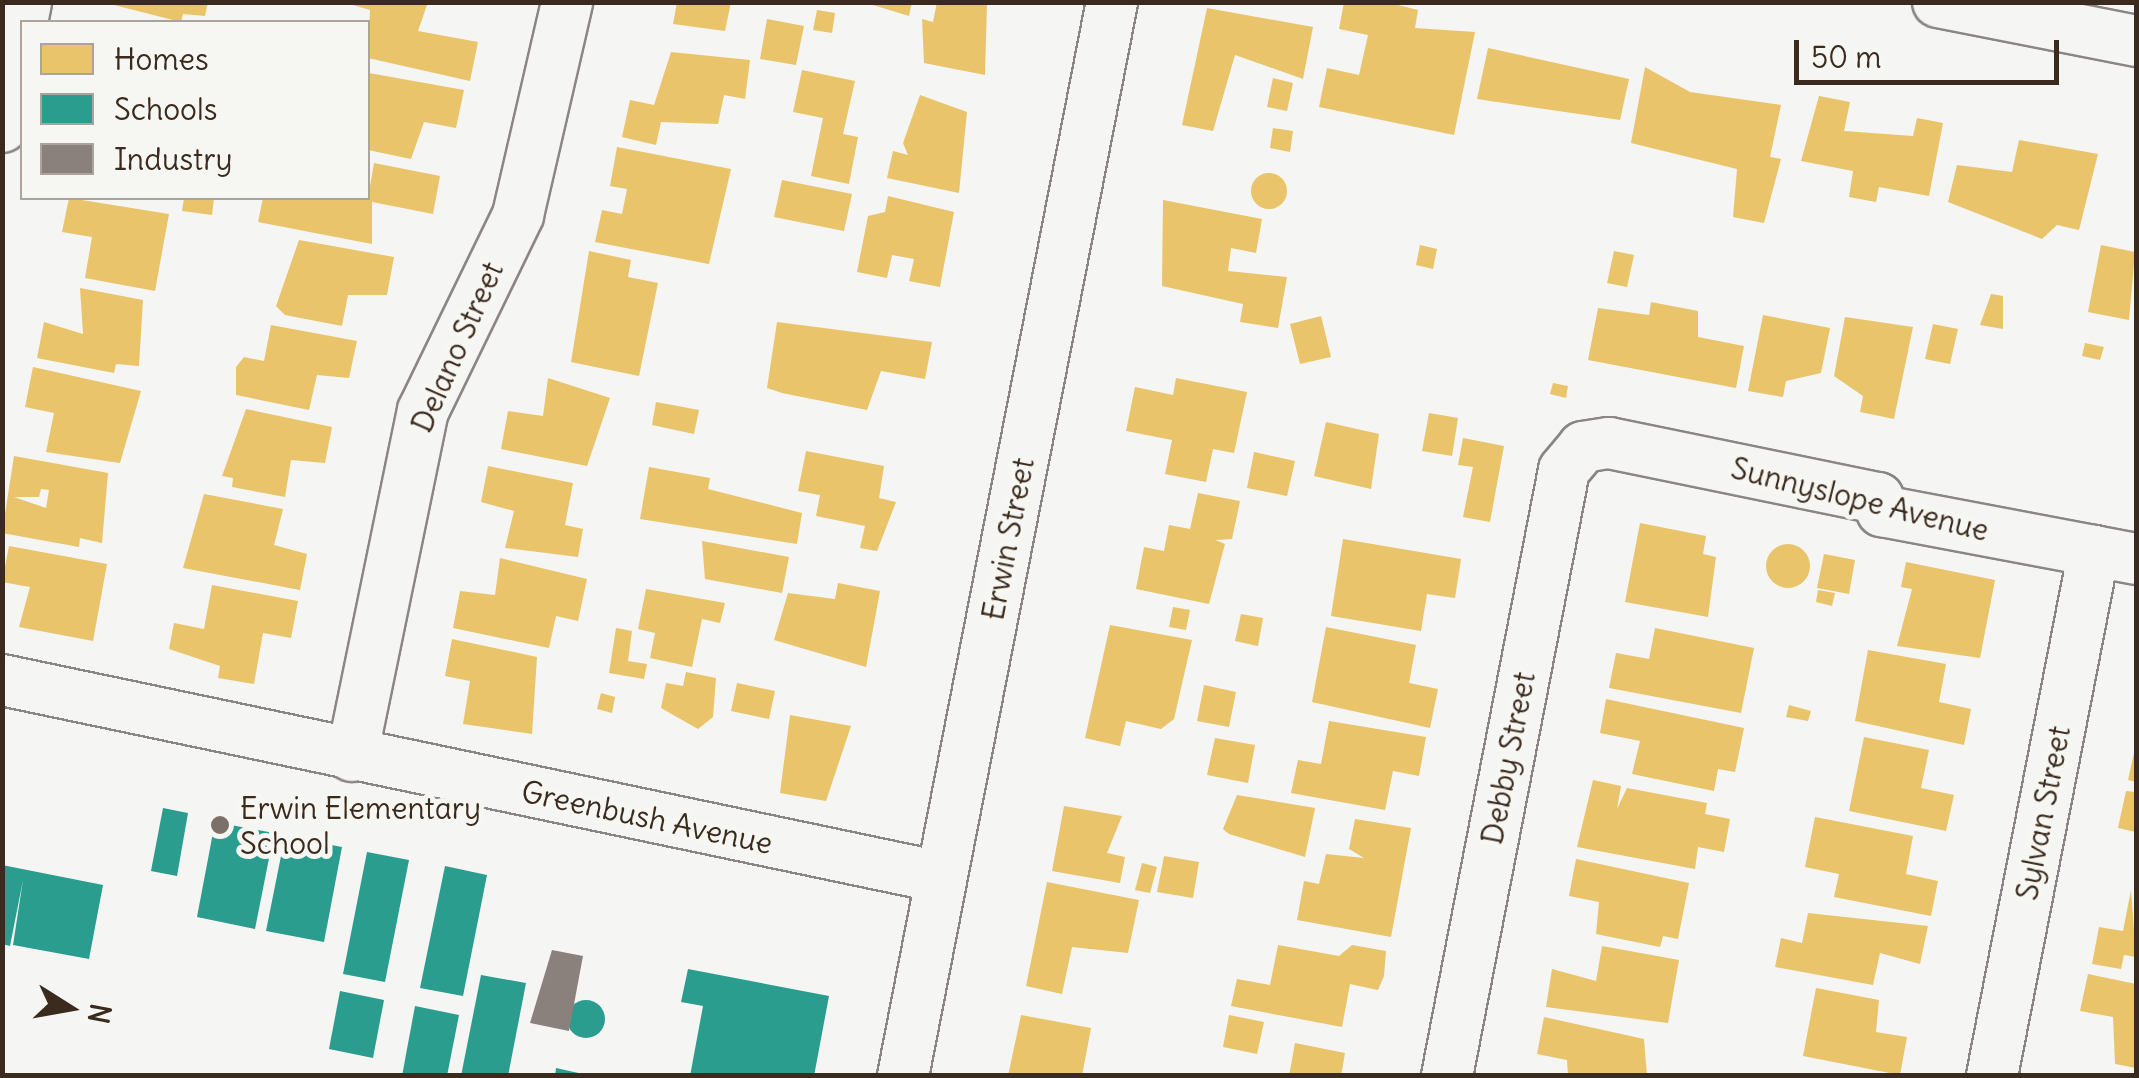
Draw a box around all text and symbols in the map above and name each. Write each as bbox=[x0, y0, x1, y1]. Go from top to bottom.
legend bbox=[20, 20, 370, 200]
scale bar bbox=[1799, 20, 2064, 82]
text: 50 m bbox=[1811, 38, 1881, 76]
text: Homes bbox=[114, 40, 209, 78]
text: Schools bbox=[114, 90, 217, 128]
text: Industry bbox=[114, 140, 232, 178]
street label: Delano Street bbox=[403, 256, 511, 438]
street label: Sunnyslope Avenue bbox=[1728, 450, 1992, 548]
street label: Erwin Street bbox=[975, 455, 1041, 623]
street label: Debby Street bbox=[1474, 669, 1542, 847]
street label: Sylvan Street bbox=[2008, 723, 2078, 903]
street label: Greenbush Avenue bbox=[518, 773, 776, 861]
place label: Erwin Elementary School bbox=[240, 790, 481, 860]
marker: Erwin Elementary School bbox=[209, 814, 231, 836]
north arrow bbox=[20, 958, 120, 1058]
text: N bbox=[80, 1001, 119, 1027]

